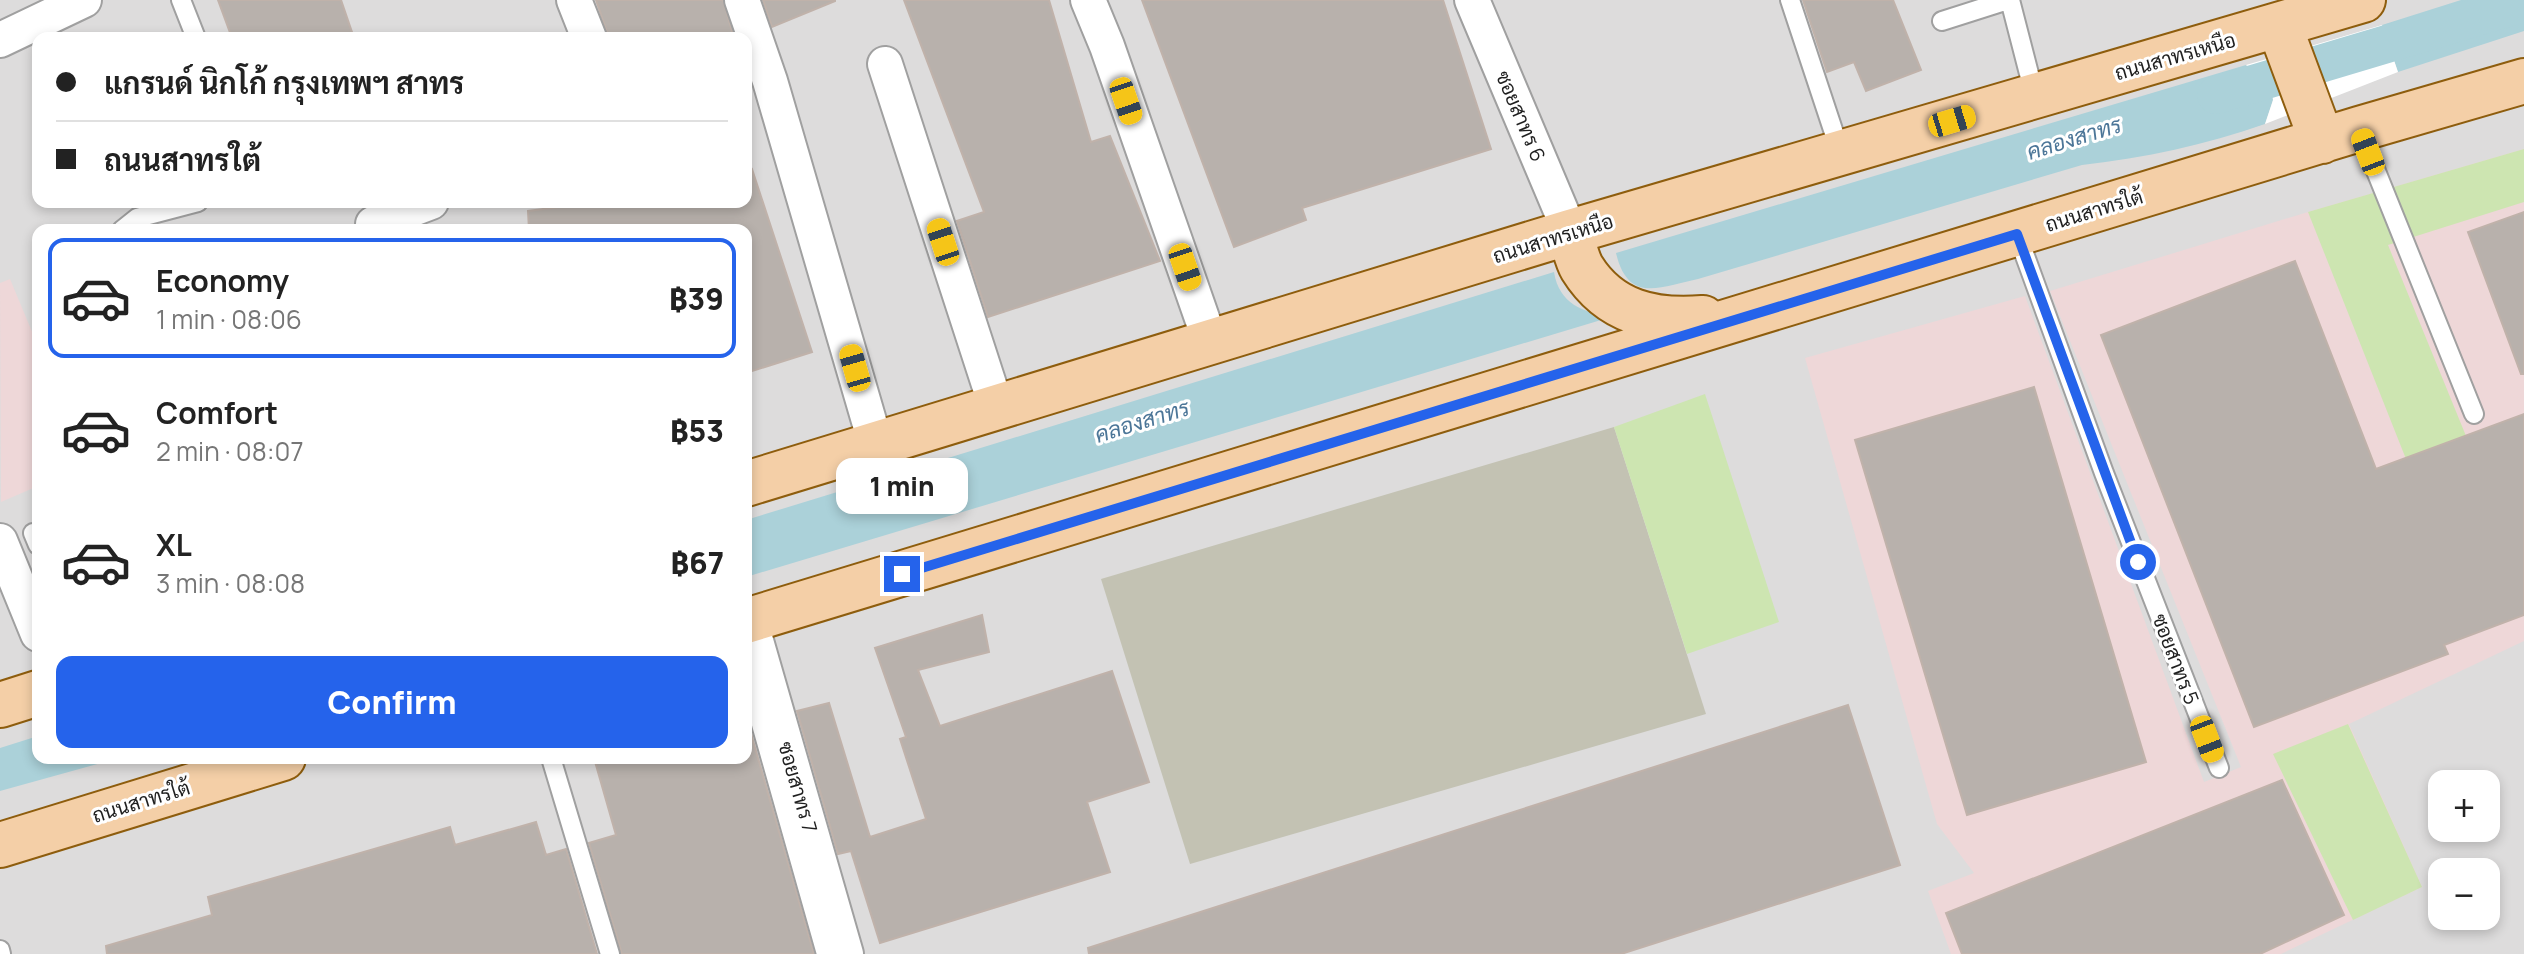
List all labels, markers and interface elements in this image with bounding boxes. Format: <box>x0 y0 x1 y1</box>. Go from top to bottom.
street label: ถนนสาทรเหนือ <box>2111 26 2239 86</box>
text: แกรนด์ นิกโก้ กรุงเทพฯ สาทร <box>104 62 464 103</box>
street label: ซอยสาทร 6 <box>1490 67 1552 165</box>
car <box>1107 74 1145 128</box>
car <box>1926 103 1978 139</box>
water label: คลองสาทร <box>2023 109 2126 167</box>
car <box>2348 125 2388 179</box>
text: ถนนสาทรใต้ <box>104 139 261 180</box>
street label: ถนนสาทรใต้ <box>2042 182 2147 238</box>
street label: ถนนสาทรเหนือ <box>1489 207 1617 269</box>
car <box>924 215 962 269</box>
car <box>1166 240 1204 294</box>
text: Economy <box>156 260 289 301</box>
icon: car <box>60 262 132 334</box>
text: ฿39 <box>669 278 724 319</box>
text: 1 min · 08:06 <box>156 301 302 337</box>
car <box>837 342 873 394</box>
text: Comfort <box>156 392 278 433</box>
water label: คลองสาทร <box>1091 392 1194 450</box>
icon: car <box>60 394 132 466</box>
text: ฿53 <box>670 410 724 451</box>
text: 2 min · 08:07 <box>156 433 304 469</box>
callout: 1 min <box>836 458 968 514</box>
text: 1 min <box>869 468 935 504</box>
text: XL <box>156 524 192 565</box>
icon: car <box>60 526 132 598</box>
text: ฿67 <box>671 542 724 583</box>
route start <box>2120 544 2156 580</box>
route end <box>884 556 920 592</box>
text: 3 min · 08:08 <box>156 565 305 601</box>
street label: ซอยสาทร 5 <box>2146 610 2206 708</box>
button: Confirm <box>56 656 728 748</box>
car <box>2187 712 2227 766</box>
street label: ซอยสาทร 7 <box>772 738 824 836</box>
map controls <box>2428 770 2500 930</box>
button: + <box>2428 770 2500 842</box>
street label: ถนนสาทรใต้ <box>89 773 194 829</box>
button: − <box>2428 858 2500 930</box>

